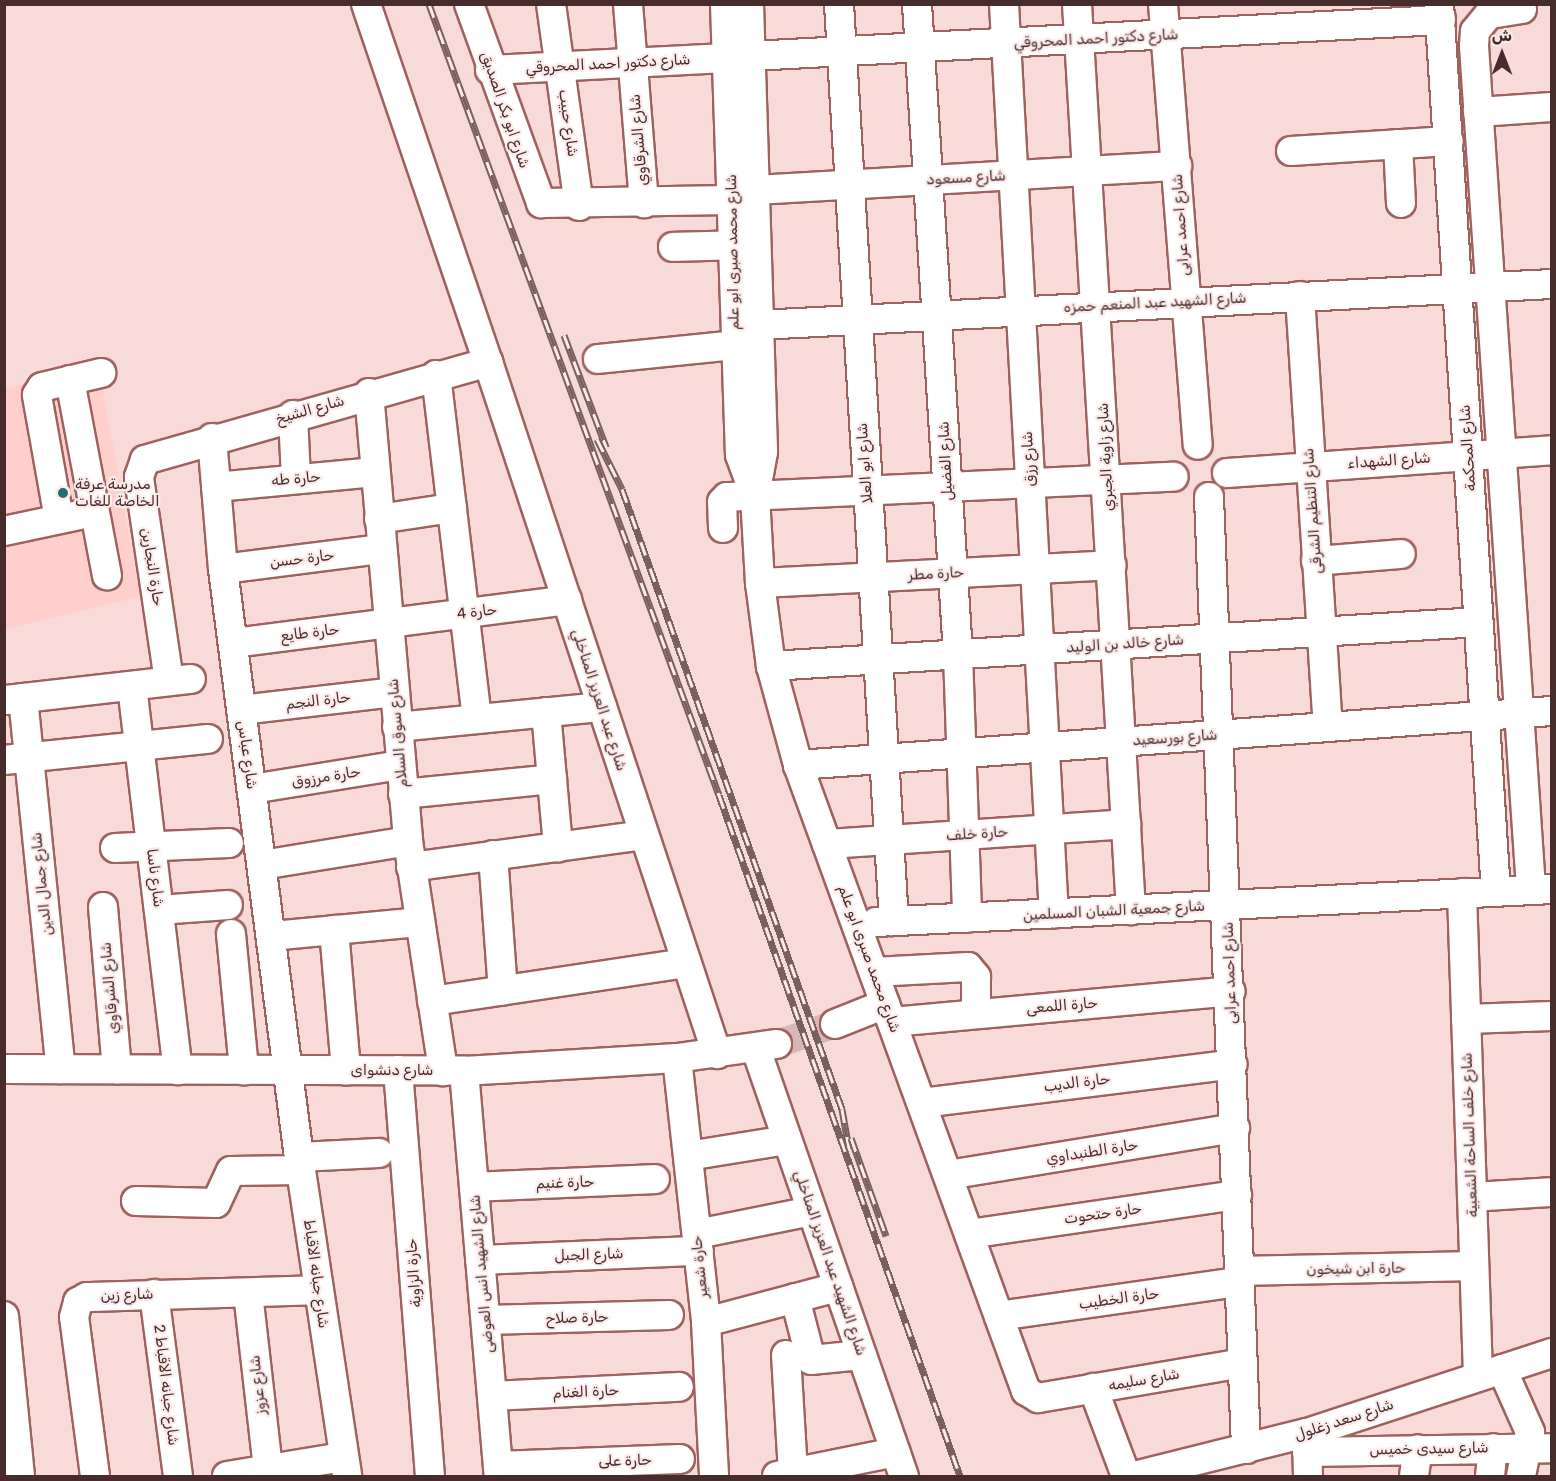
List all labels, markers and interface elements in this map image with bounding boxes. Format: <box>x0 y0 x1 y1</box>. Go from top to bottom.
north arrow <box>1472 24 1532 84</box>
street label: شارع دكتور احمد المحروقي <box>1013 26 1179 52</box>
text: ش <box>1492 26 1512 45</box>
street label: شارع ابو بكر الصديق <box>477 49 533 171</box>
street label: شارع دكتور احمد المحروقي <box>525 51 691 77</box>
street label: شارع حبيب <box>554 88 582 158</box>
street label: شارع الشرقاوي <box>626 93 652 187</box>
street label: شارع مسعود <box>926 167 1006 189</box>
street label: شارع احمد عرابى <box>1168 173 1194 277</box>
street label: شارع محمد صبرى ابو علم <box>723 174 743 330</box>
street label: شارع الشهيد عبد المنعم حمزه <box>1063 289 1247 317</box>
street label: شارع الشيخ <box>274 392 346 428</box>
street label: شارع زاوية الجبري <box>1094 402 1118 512</box>
street label: شارع المحكمة <box>1456 404 1480 492</box>
street label: شارع الفضيل <box>935 421 957 501</box>
street label: شارع ابو العلا <box>853 422 877 504</box>
street label: شارع رزق <box>1019 431 1039 487</box>
street label: شارع التنظيم الشرقى <box>1300 447 1326 575</box>
street label: شارع الشهداء <box>1347 449 1431 473</box>
street label: حارة طه <box>271 468 321 490</box>
place label: مدرسة عرفة الخاصة للغات <box>75 475 160 510</box>
marker: مدرسة عرفة الخاصة للغات <box>56 486 70 500</box>
street label: حارة النجارين <box>137 527 167 607</box>
street label: حارة حسن <box>269 546 335 572</box>
street label: حارة مطر <box>907 564 965 584</box>
street label: حارة 4 <box>456 601 498 623</box>
street label: حارة طايع <box>280 620 340 646</box>
street label: شارع عبد العزيز المناخلي <box>568 627 630 773</box>
street label: شارع خالد بن الوليد <box>1065 631 1185 657</box>
street label: شارع سوق السلام <box>384 678 412 788</box>
street label: حارة النجم <box>285 688 351 714</box>
street label: شارع عباس <box>233 720 261 790</box>
street label: شارع بورسعيد <box>1132 726 1218 750</box>
street label: حارة مرزوق <box>290 763 362 791</box>
street label: حارة خلف <box>945 823 1009 845</box>
street label: شارع جمال الدين <box>28 831 56 937</box>
street label: شارع ناسا <box>142 848 168 908</box>
street label: شارع محمد صبرى ابو علم <box>834 883 904 1035</box>
street label: شارع جمعية الشبان المسلمين <box>1023 897 1205 925</box>
street label: شارع احمد عرابى <box>1219 921 1241 1025</box>
street label: شارع الشرقاوي <box>97 941 123 1035</box>
street label: حارة اللمعى <box>1025 994 1099 1018</box>
street label: شارع خلف الساحة الشعبية <box>1458 1052 1482 1218</box>
street label: شارع دنشواى <box>351 1062 433 1080</box>
street label: حارة الديب <box>1043 1070 1111 1096</box>
street label: حارة الطنبداوي <box>1045 1136 1139 1168</box>
street label: شارع الشهيد عبد العزيز المناخلي <box>790 1168 870 1358</box>
street label: حارة غنيم <box>535 1173 595 1193</box>
street label: شارع الشهيد انس العوضى <box>466 1194 498 1354</box>
street label: حارة حتحوت <box>1063 1200 1143 1228</box>
street label: شارع جبانه الاقباط <box>299 1218 333 1330</box>
street label: حارة شعير <box>688 1235 712 1299</box>
street label: حارة الزاوية <box>403 1238 425 1308</box>
street label: شارع الجبل <box>554 1245 624 1265</box>
street label: حارة ابن شيخون <box>1306 1259 1406 1279</box>
street label: حارة الخطيب <box>1078 1284 1160 1314</box>
street label: شارع زين <box>100 1285 154 1305</box>
street label: حارة صلاح <box>545 1308 609 1328</box>
street label: شارع جبانه الاقباط 2 <box>150 1323 182 1447</box>
street label: شارع عزوز <box>246 1354 270 1416</box>
street label: شارع سليمه <box>1107 1365 1181 1395</box>
street label: حارة الغنام <box>552 1381 620 1403</box>
street label: شارع سعد زغلول <box>1292 1395 1396 1445</box>
street label: شارع سيدى خميس <box>1369 1439 1489 1459</box>
street label: حارة على <box>598 1451 652 1471</box>

